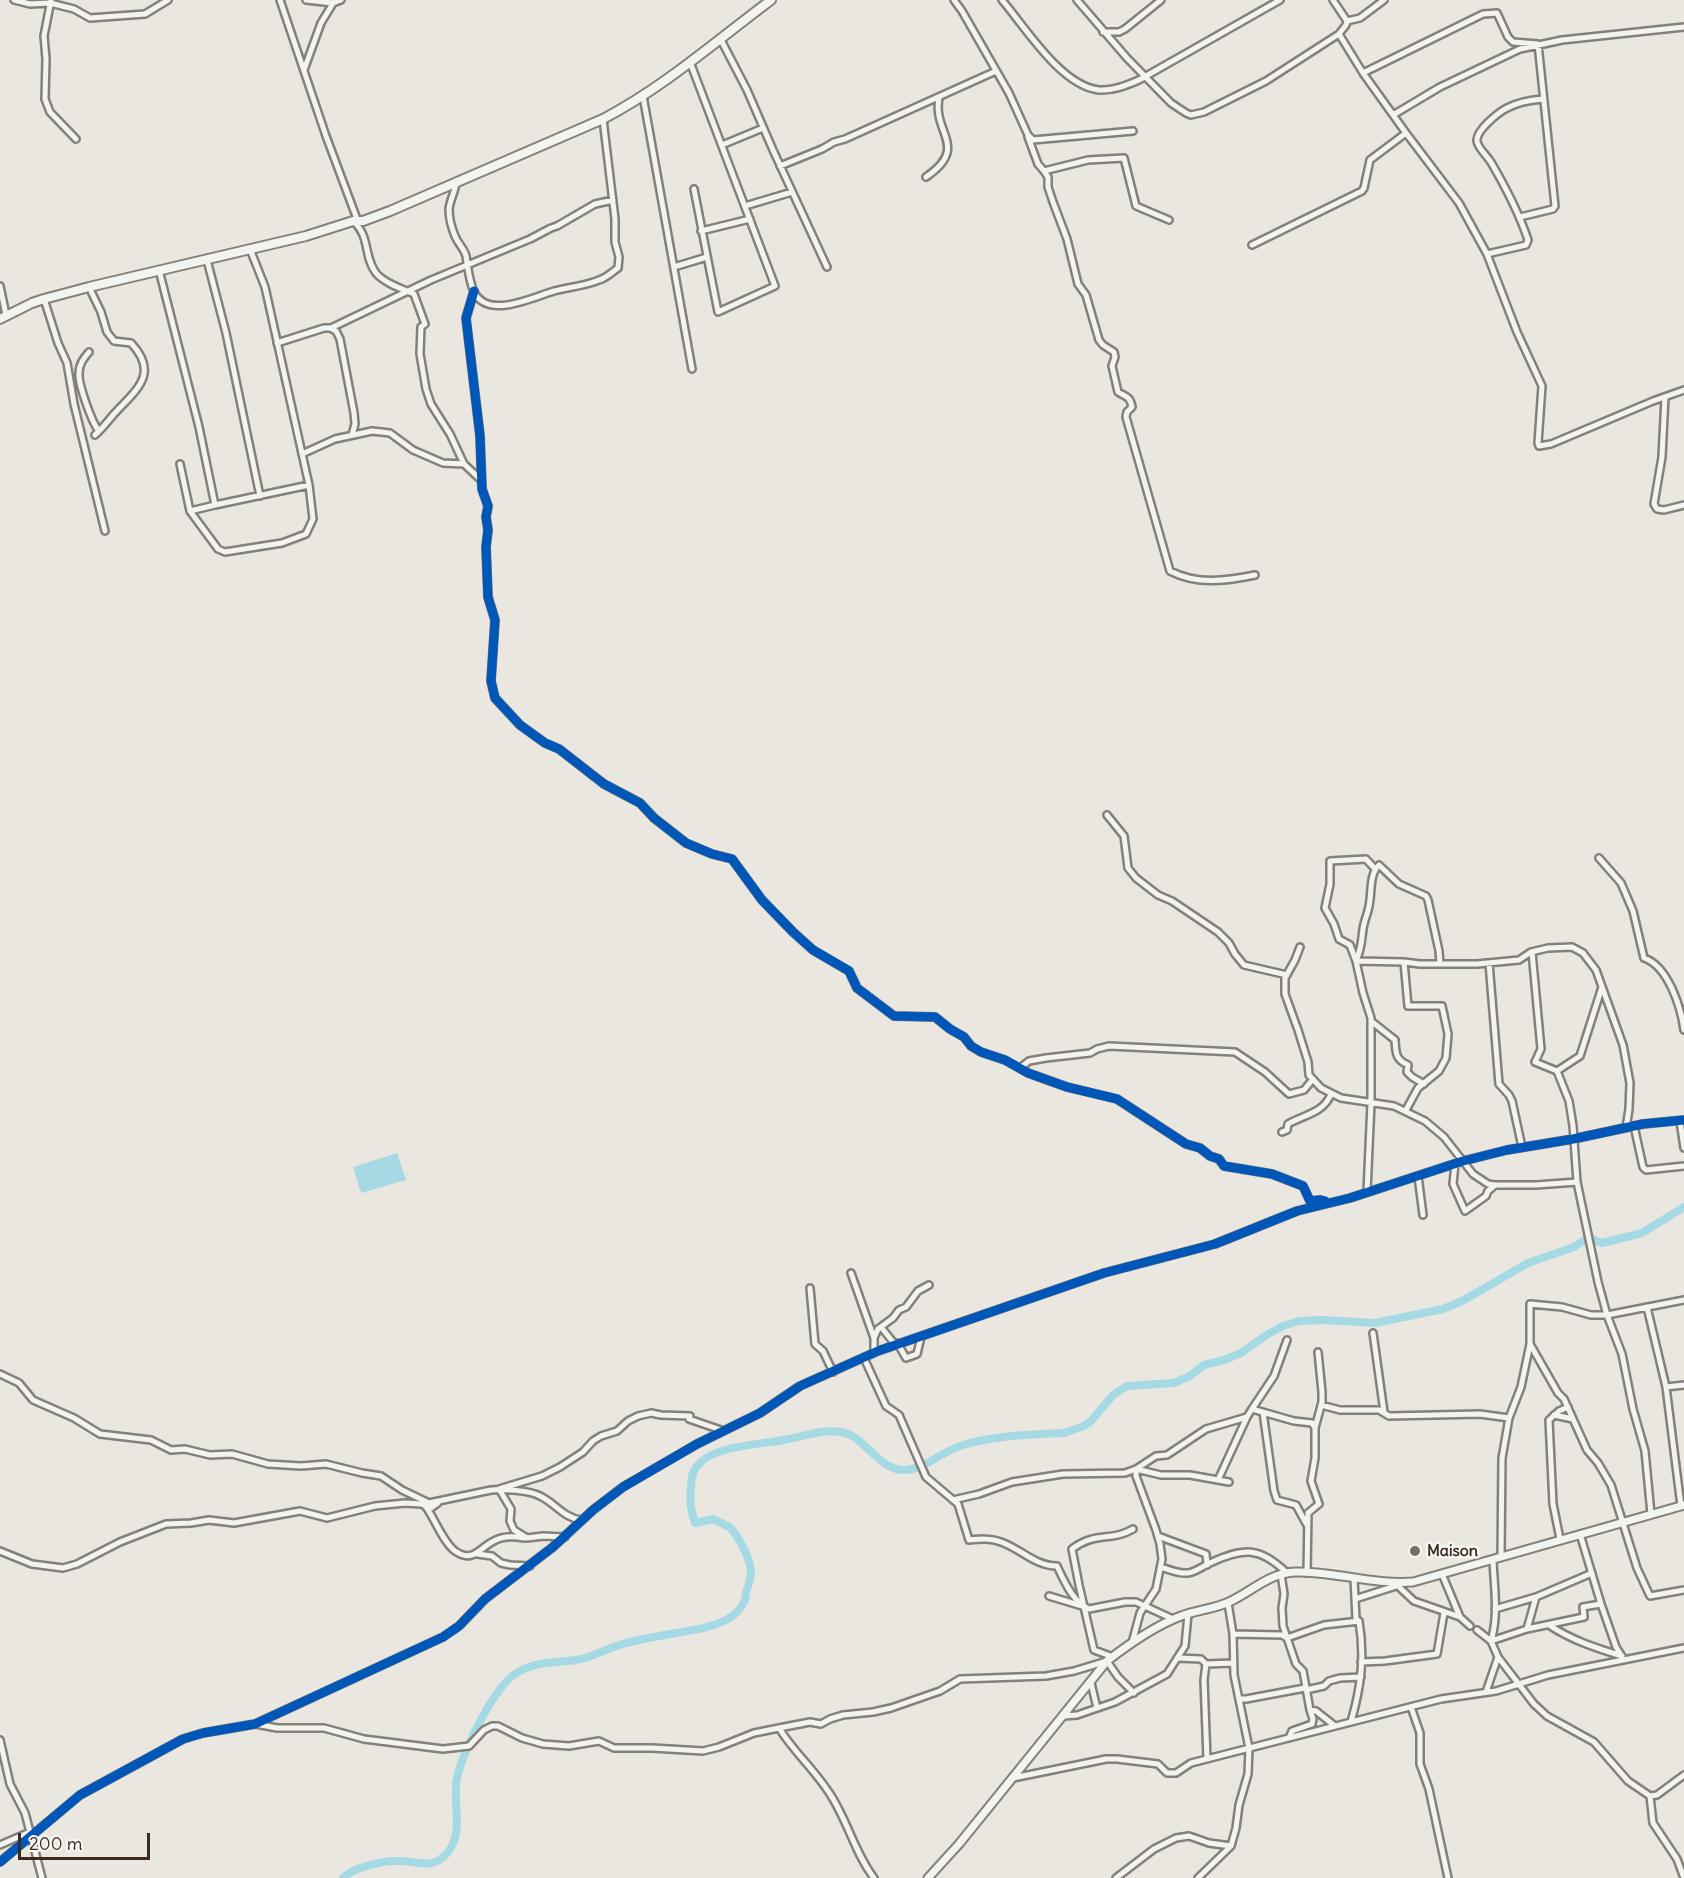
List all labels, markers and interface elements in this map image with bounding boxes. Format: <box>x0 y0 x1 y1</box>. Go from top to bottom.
place label: Maison <box>1427 1541 1478 1561</box>
marker: Maison <box>1408 1544 1422 1558</box>
scale bar <box>21 1821 153 1859</box>
text: 200 m <box>29 1832 83 1855</box>

